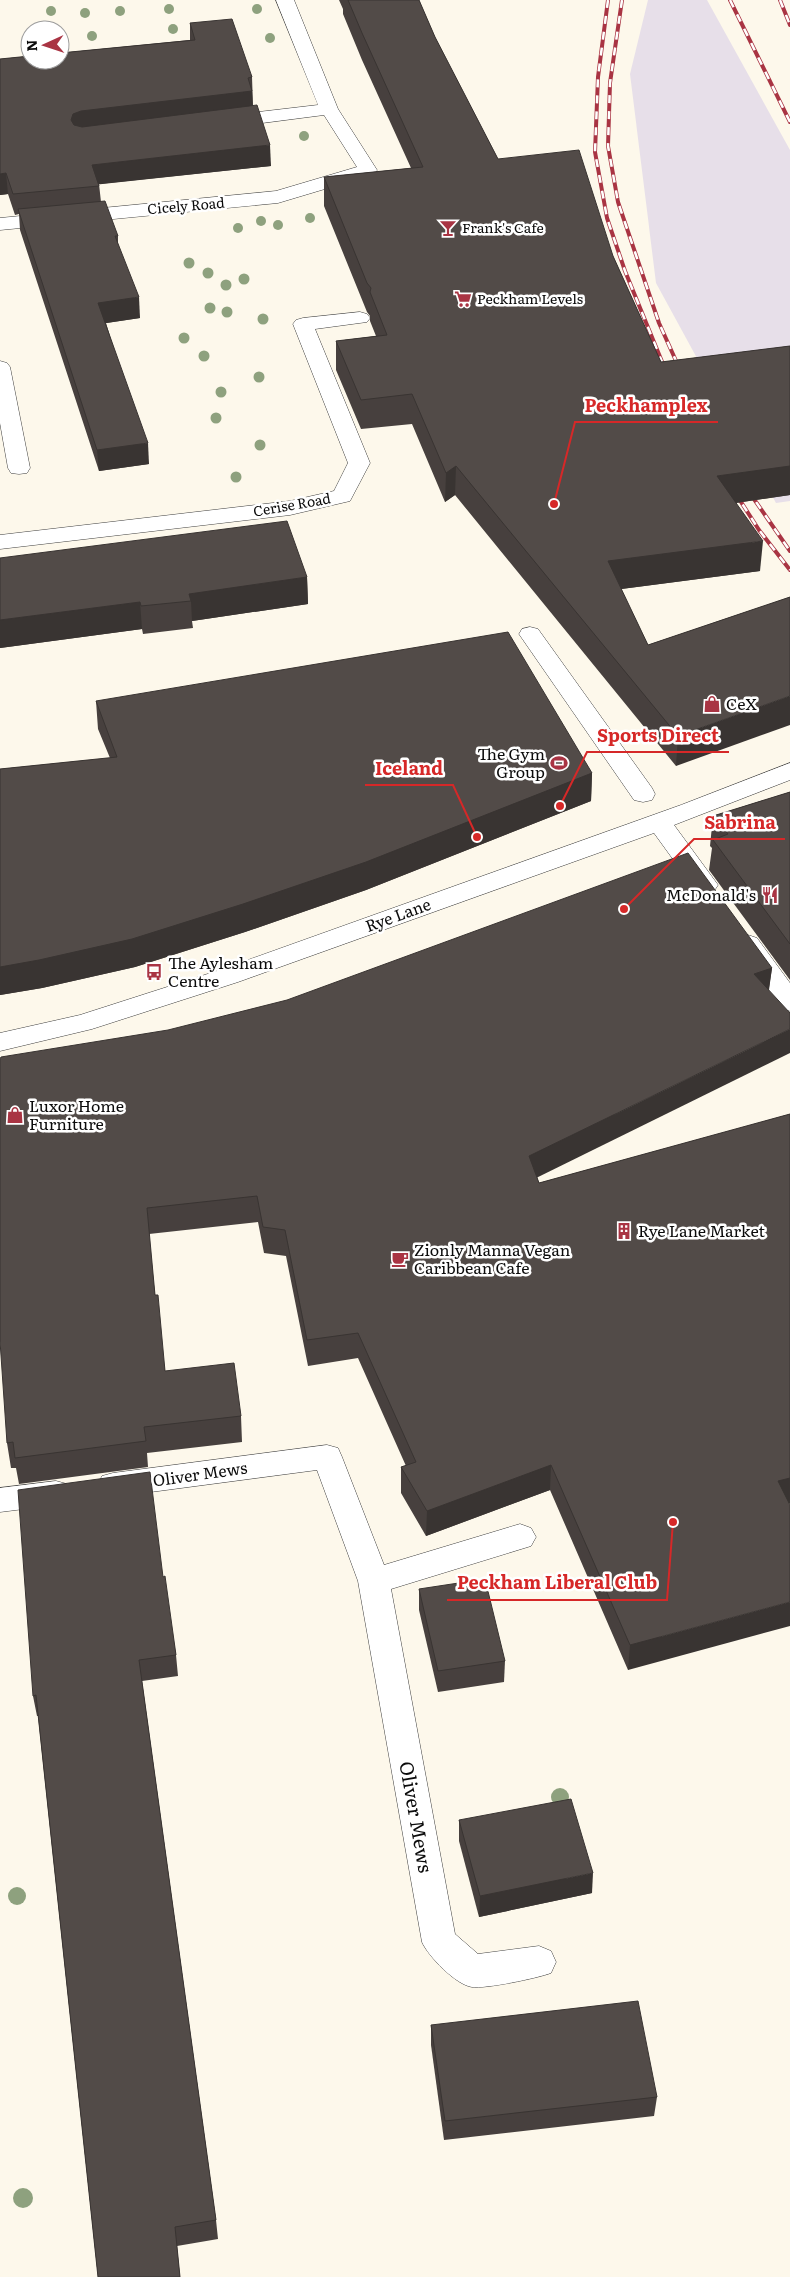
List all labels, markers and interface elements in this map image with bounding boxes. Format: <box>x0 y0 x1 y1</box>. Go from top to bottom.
north arrow <box>20 20 70 70</box>
text: N <box>21 39 41 52</box>
street label: Cicely Road <box>146 192 226 218</box>
place label: Frank's Cafe <box>462 217 544 237</box>
bar icon: Frank's Cafe <box>438 218 458 238</box>
place label: Peckham Levels <box>477 288 583 308</box>
supermarket icon: Peckham Levels <box>453 289 473 309</box>
callout: Peckhamplex <box>575 389 718 422</box>
text: Peckhamplex <box>584 391 708 418</box>
street label: Cerise Road <box>251 487 333 521</box>
place label: CeX <box>726 691 757 715</box>
shop icon: CeX <box>702 694 722 714</box>
callout: Sports Direct <box>587 719 729 752</box>
text: Sports Direct <box>597 721 719 748</box>
place label: The Gym Group <box>477 741 545 783</box>
callout: Iceland <box>365 752 453 785</box>
sports icon: The Gym Group <box>549 753 569 773</box>
text: Iceland <box>375 754 443 781</box>
callout: Sabrina <box>694 806 785 839</box>
text: Sabrina <box>704 808 776 835</box>
place label: McDonald's <box>666 882 756 906</box>
restaurant icon: McDonald's <box>760 885 780 905</box>
street label: Rye Lane <box>362 891 434 937</box>
place label: The Aylesham Centre <box>168 950 274 992</box>
bus stop icon: The Aylesham Centre <box>144 962 164 982</box>
place label: Luxor Home Furniture <box>29 1093 124 1135</box>
shop icon: Luxor Home Furniture <box>5 1105 25 1125</box>
place label: Rye Lane Market <box>638 1218 765 1242</box>
building icon: Rye Lane Market <box>614 1221 634 1241</box>
place label: Zionly Manna Vegan Caribbean Cafe <box>414 1237 571 1279</box>
cafe icon: Zionly Manna Vegan Caribbean Cafe <box>390 1249 410 1269</box>
street label: Oliver Mews <box>151 1455 249 1492</box>
callout: Peckham Liberal Club <box>447 1567 667 1600</box>
text: Peckham Liberal Club <box>457 1568 657 1595</box>
street label: Oliver Mews <box>393 1759 441 1875</box>

